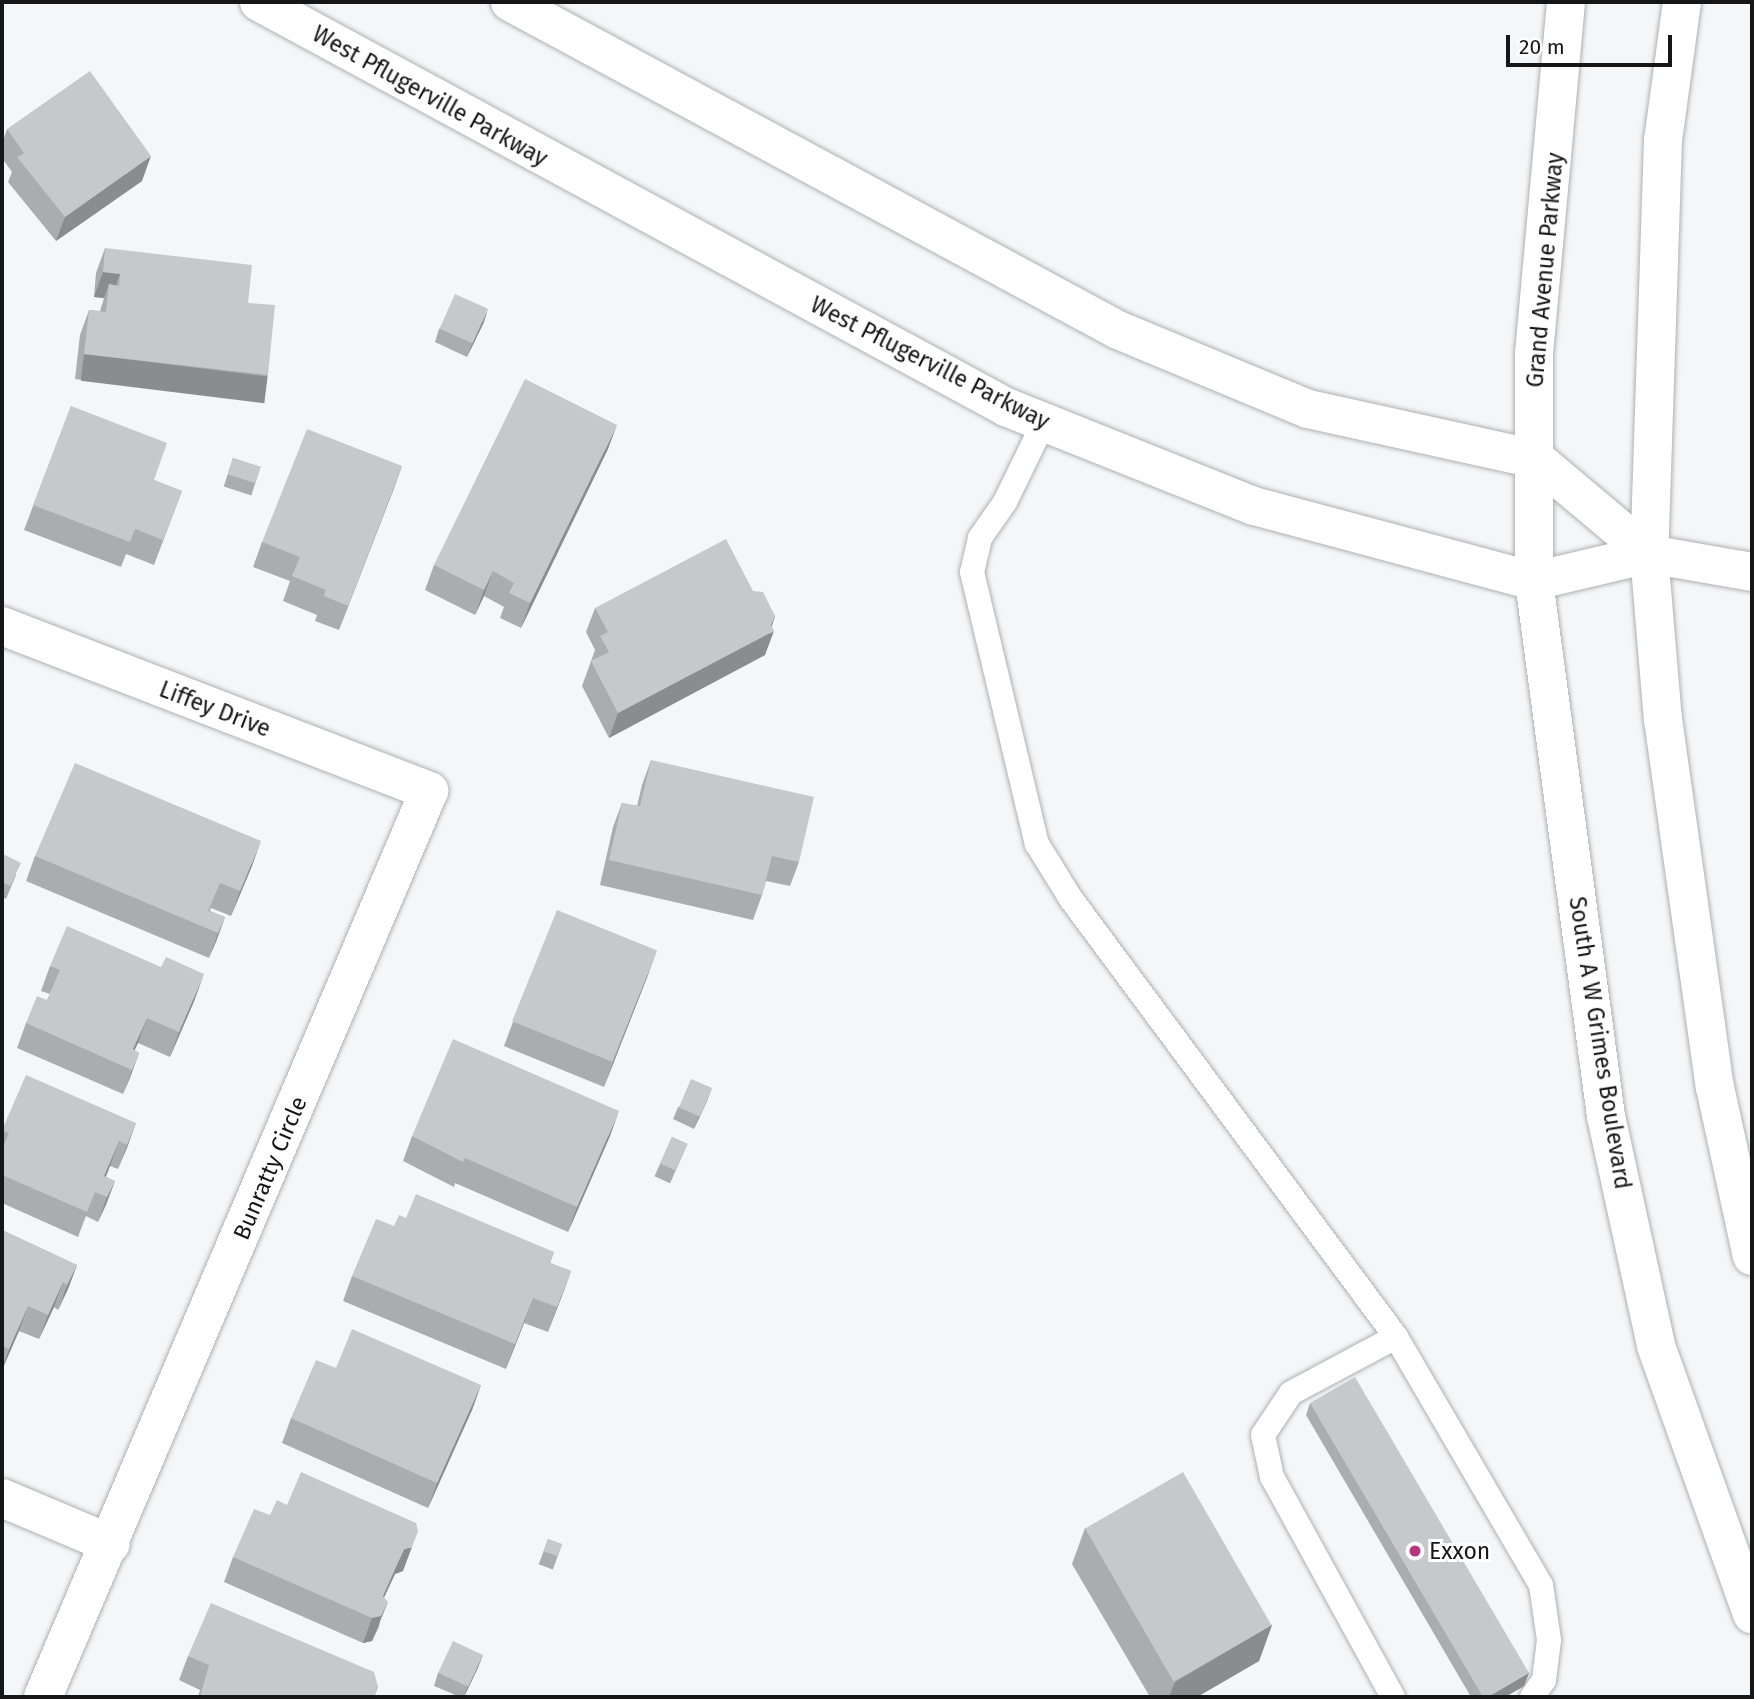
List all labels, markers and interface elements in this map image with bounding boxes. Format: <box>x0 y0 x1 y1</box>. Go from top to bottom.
street label: West Pflugerville Parkway <box>308 20 552 172</box>
scale bar <box>1509 21 1675 65</box>
text: 20 m <box>1519 34 1565 60</box>
street label: Grand Avenue Parkway <box>1521 151 1569 389</box>
street label: West Pflugerville Parkway <box>806 291 1054 435</box>
street label: Liffey Drive <box>155 675 275 743</box>
street label: South A W Grimes Boulevard <box>1563 895 1637 1191</box>
street label: Bunratty Circle <box>227 1092 313 1244</box>
place label: Exxon <box>1429 1537 1490 1565</box>
marker: Exxon <box>1407 1543 1423 1559</box>

